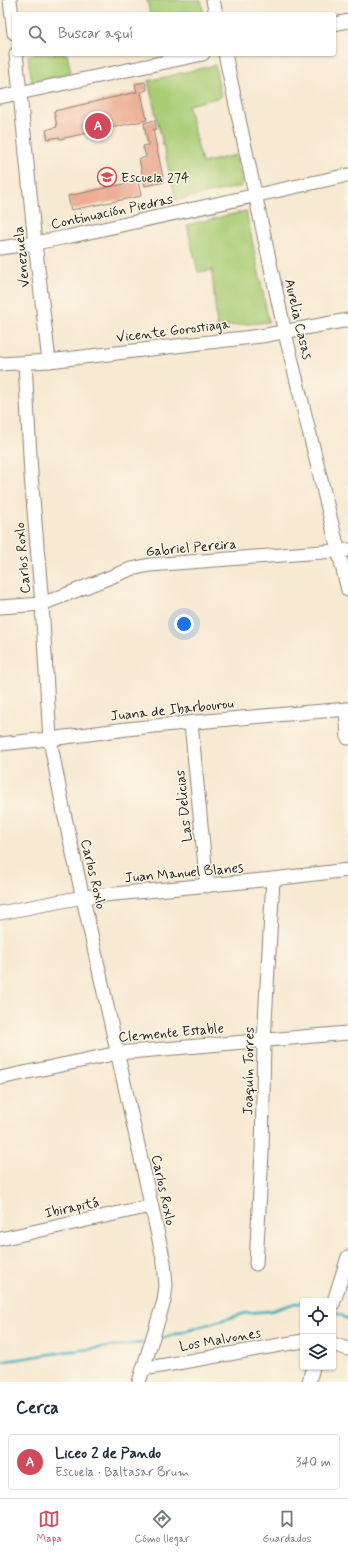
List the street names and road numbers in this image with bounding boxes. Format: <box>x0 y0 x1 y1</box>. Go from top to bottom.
street label: Continuación Piedras <box>49 190 175 234</box>
street label: Venezuela <box>10 225 34 288</box>
street label: Aurelia Casas <box>280 277 316 362</box>
street label: Vicente Gorostiaga <box>115 315 232 347</box>
street label: Carlos Roxlo <box>11 522 35 594</box>
street label: Gabriel Pereira <box>145 535 237 561</box>
street label: Juana de Ibarbourou <box>110 695 235 725</box>
street label: Las Delicias <box>171 769 197 843</box>
street label: Carlos Roxlo <box>76 837 110 911</box>
street label: Juan Manuel Blanes <box>124 859 245 887</box>
street label: Clemente Estable <box>118 1019 225 1047</box>
street label: Joaquín Torres <box>239 1027 259 1115</box>
street label: Carlos Roxlo <box>147 1153 179 1227</box>
street label: Ibirapitá <box>43 1193 101 1223</box>
street label: Los Malvones <box>178 1324 262 1356</box>

